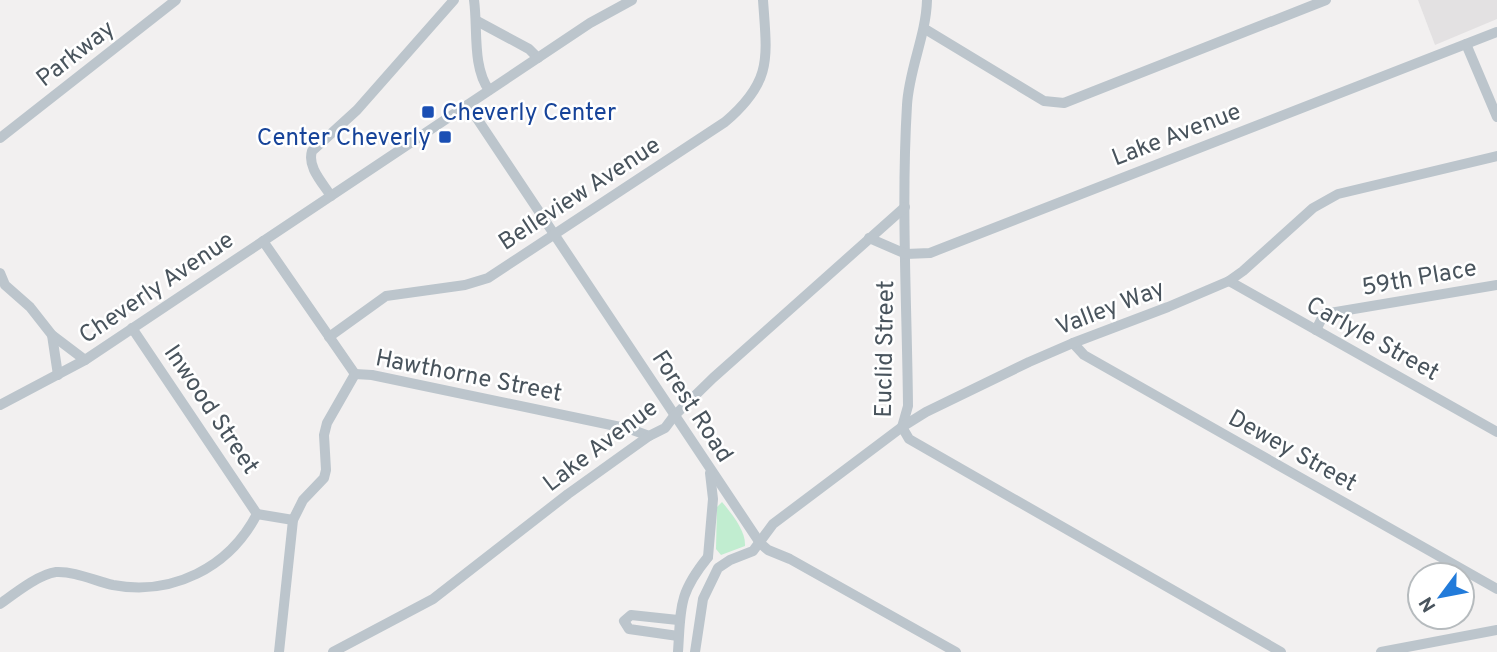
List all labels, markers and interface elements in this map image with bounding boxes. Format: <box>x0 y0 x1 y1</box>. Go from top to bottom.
street label: Parkway <box>31 15 121 95</box>
street label: Lake Avenue <box>1108 98 1246 174</box>
place label: Cheverly Center <box>442 99 616 129</box>
marker: Cheverly Center <box>420 104 436 120</box>
place label: Center Cheverly <box>257 124 431 154</box>
marker: Center Cheverly <box>437 129 453 145</box>
street label: Belleview Avenue <box>493 131 667 258</box>
street label: Cheverly Avenue <box>74 226 240 351</box>
street label: 59th Place <box>1360 254 1479 304</box>
street label: Valley Way <box>1052 274 1169 343</box>
street label: Euclid Street <box>870 280 902 418</box>
street label: Carlyle Street <box>1300 291 1444 389</box>
street label: Inwood Street <box>156 340 265 481</box>
street label: Hawthorne Street <box>373 344 564 410</box>
street label: Forest Road <box>644 345 739 469</box>
street label: Lake Avenue <box>538 394 664 499</box>
street label: Dewey Street <box>1222 404 1362 499</box>
north arrow <box>1406 561 1476 631</box>
text: N <box>1414 592 1442 616</box>

